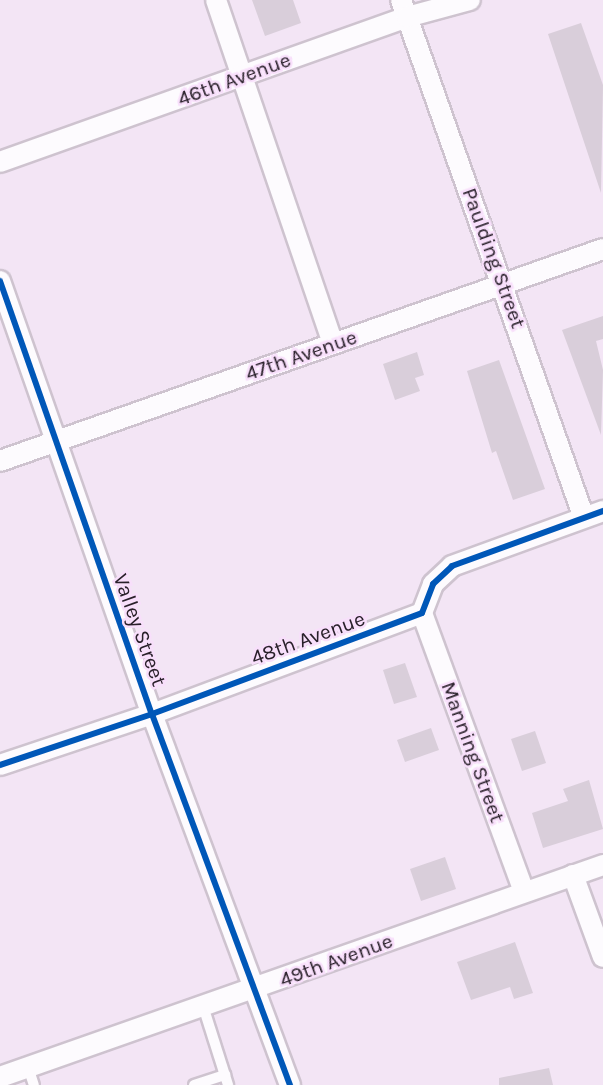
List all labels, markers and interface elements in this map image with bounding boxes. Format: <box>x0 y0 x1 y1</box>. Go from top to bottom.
street label: 46th Avenue <box>174 47 294 111</box>
street label: Paulding Street <box>457 184 531 332</box>
street label: 47th Avenue <box>242 324 360 386</box>
street label: Valley Street <box>108 570 172 690</box>
street label: 48th Avenue <box>248 606 368 670</box>
street label: Manning Street <box>436 678 510 826</box>
street label: 49th Avenue <box>276 928 396 992</box>

